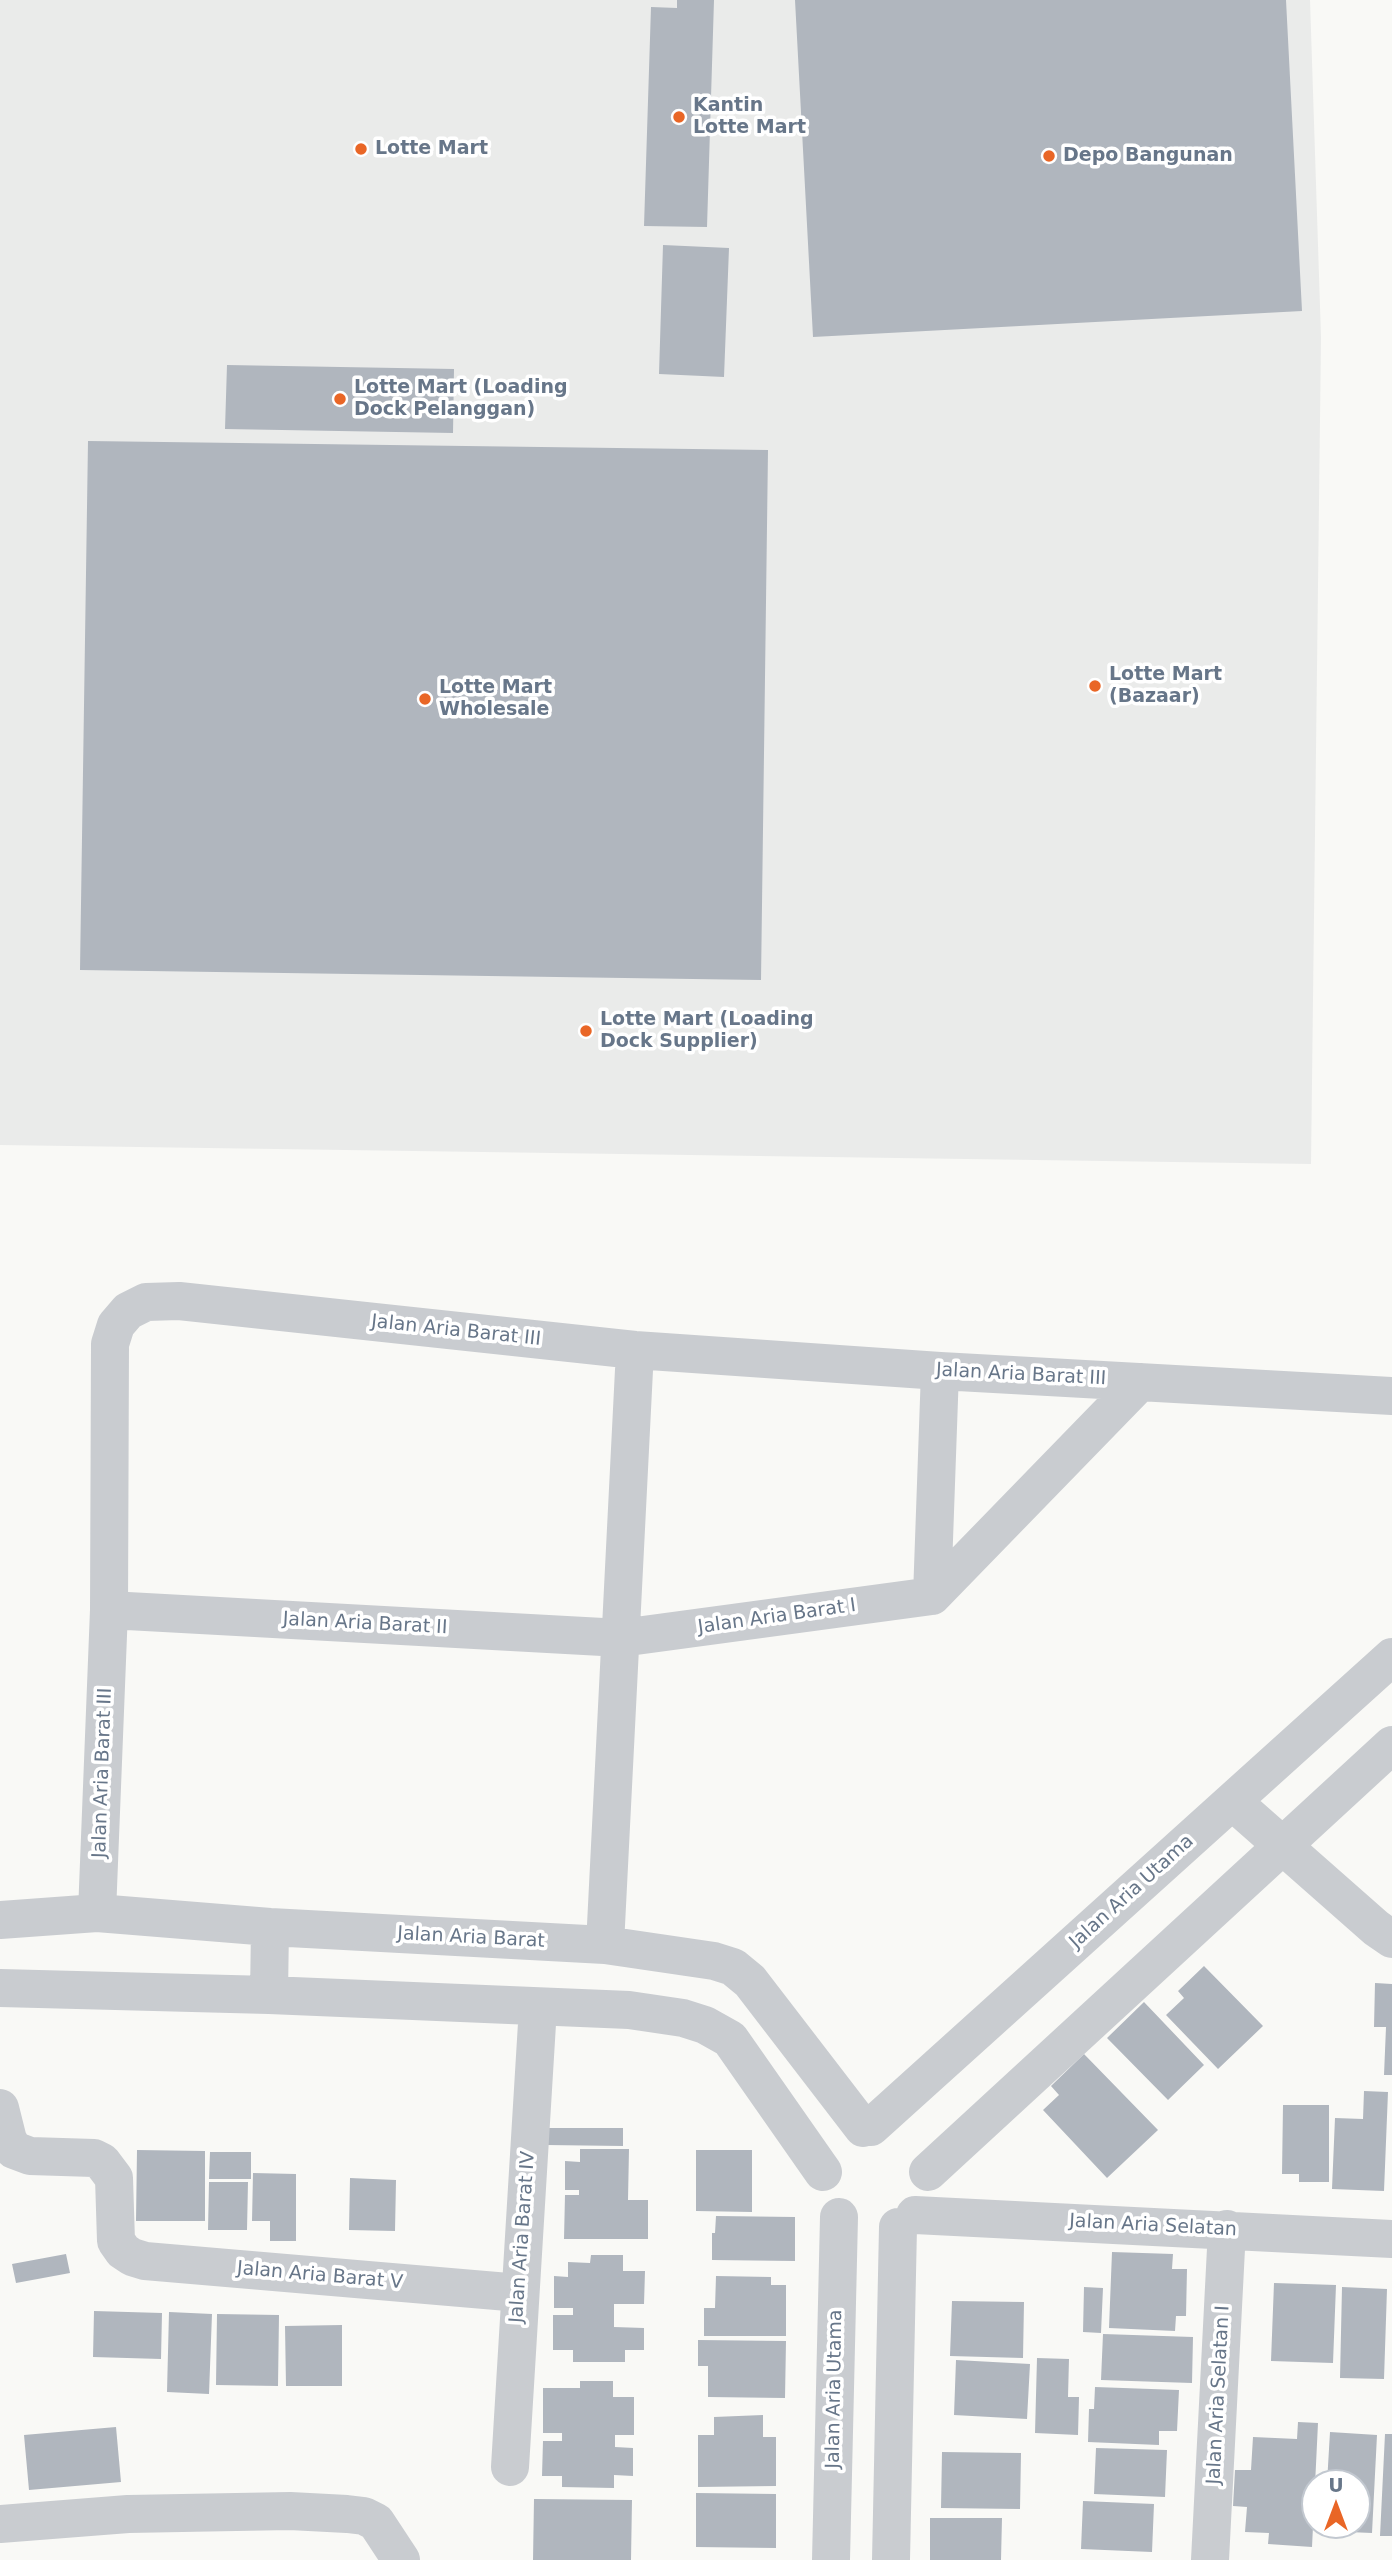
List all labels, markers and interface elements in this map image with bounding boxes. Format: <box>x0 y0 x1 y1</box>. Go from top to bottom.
place label: Kantin Lotte Mart <box>693 95 806 139</box>
marker: Kantin Lotte Mart <box>671 109 687 125</box>
place label: Lotte Mart <box>375 138 488 160</box>
marker: Lotte Mart <box>353 141 369 157</box>
place label: Depo Bangunan <box>1063 145 1233 167</box>
marker: Depo Bangunan <box>1041 148 1057 164</box>
place label: Lotte Mart (Loading Dock Pelanggan) <box>354 377 568 421</box>
marker: Lotte Mart (Loading Dock Pelanggan) <box>332 391 348 407</box>
place label: Lotte Mart (Bazaar) <box>1109 664 1222 708</box>
place label: Lotte Mart Wholesale <box>439 677 552 721</box>
marker: Lotte Mart (Bazaar) <box>1087 678 1103 694</box>
marker: Lotte Mart Wholesale <box>417 691 433 707</box>
place label: Lotte Mart (Loading Dock Supplier) <box>600 1009 814 1053</box>
marker: Lotte Mart (Loading Dock Supplier) <box>578 1023 594 1039</box>
street label: Jalan Aria Barat III <box>370 1311 542 1351</box>
street label: Jalan Aria Barat III <box>935 1359 1107 1391</box>
street label: Jalan Aria Barat I <box>697 1595 857 1639</box>
street label: Jalan Aria Barat II <box>282 1608 448 1640</box>
street label: Jalan Aria Barat III <box>89 1687 117 1859</box>
street label: Jalan Aria Utama <box>1065 1830 1199 1954</box>
street label: Jalan Aria Barat <box>397 1923 545 1953</box>
street label: Jalan Aria Barat IV <box>506 2150 540 2324</box>
street label: Jalan Aria Selatan <box>1069 2210 1237 2242</box>
street label: Jalan Aria Barat V <box>236 2257 404 2295</box>
street label: Jalan Aria Selatan I <box>1203 2305 1235 2485</box>
street label: Jalan Aria Utama <box>822 2309 848 2469</box>
north arrow <box>1301 2469 1371 2539</box>
text: U <box>1328 2474 1344 2496</box>

